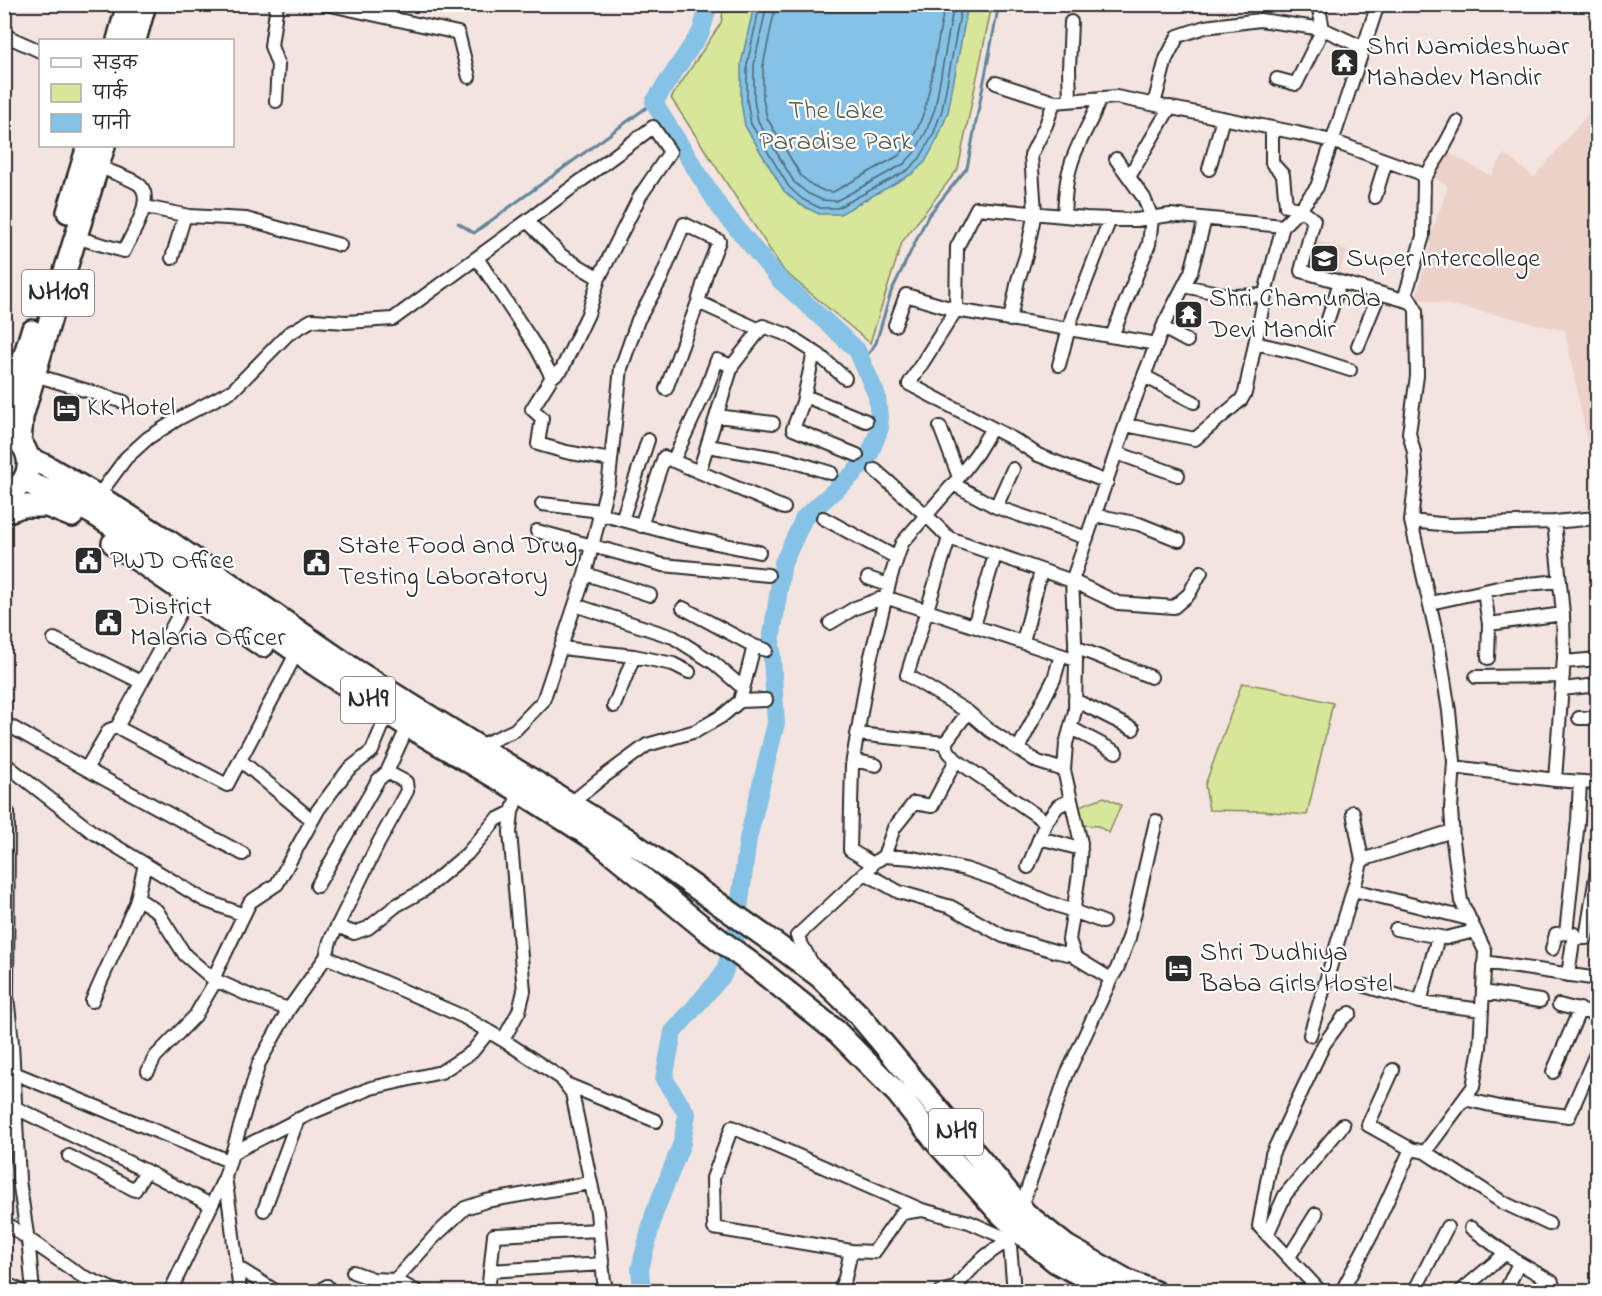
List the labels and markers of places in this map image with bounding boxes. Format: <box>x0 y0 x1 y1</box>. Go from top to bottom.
place label: Shri Namideshwar Mahadev Mandir <box>1366 28 1570 98</box>
temple icon: Shri Namideshwar Mahadev Mandir <box>1329 47 1361 79</box>
place label: Super Intercollege <box>1346 240 1541 279</box>
school or university icon: Super Intercollege <box>1309 243 1341 275</box>
place label: Shri Chamunda Devi Mandir <box>1208 280 1381 350</box>
temple icon: Shri Chamunda Devi Mandir <box>1172 299 1204 331</box>
place label: KK Hotel <box>87 389 175 428</box>
hotel icon: KK Hotel <box>50 392 82 424</box>
place label: State Food and Drug Testing Laboratory <box>338 527 578 597</box>
place label: PWD Office <box>110 542 235 581</box>
public building icon: PWD Office <box>73 545 105 577</box>
public building icon: State Food and Drug Testing Laboratory <box>301 546 333 578</box>
place label: District Malaria Officer <box>129 588 286 658</box>
public building icon: District Malaria Officer <box>93 607 125 639</box>
place label: Shri Dudhiya Baba Girls Hostel <box>1199 934 1393 1004</box>
hotel icon: Shri Dudhiya Baba Girls Hostel <box>1163 953 1195 985</box>

